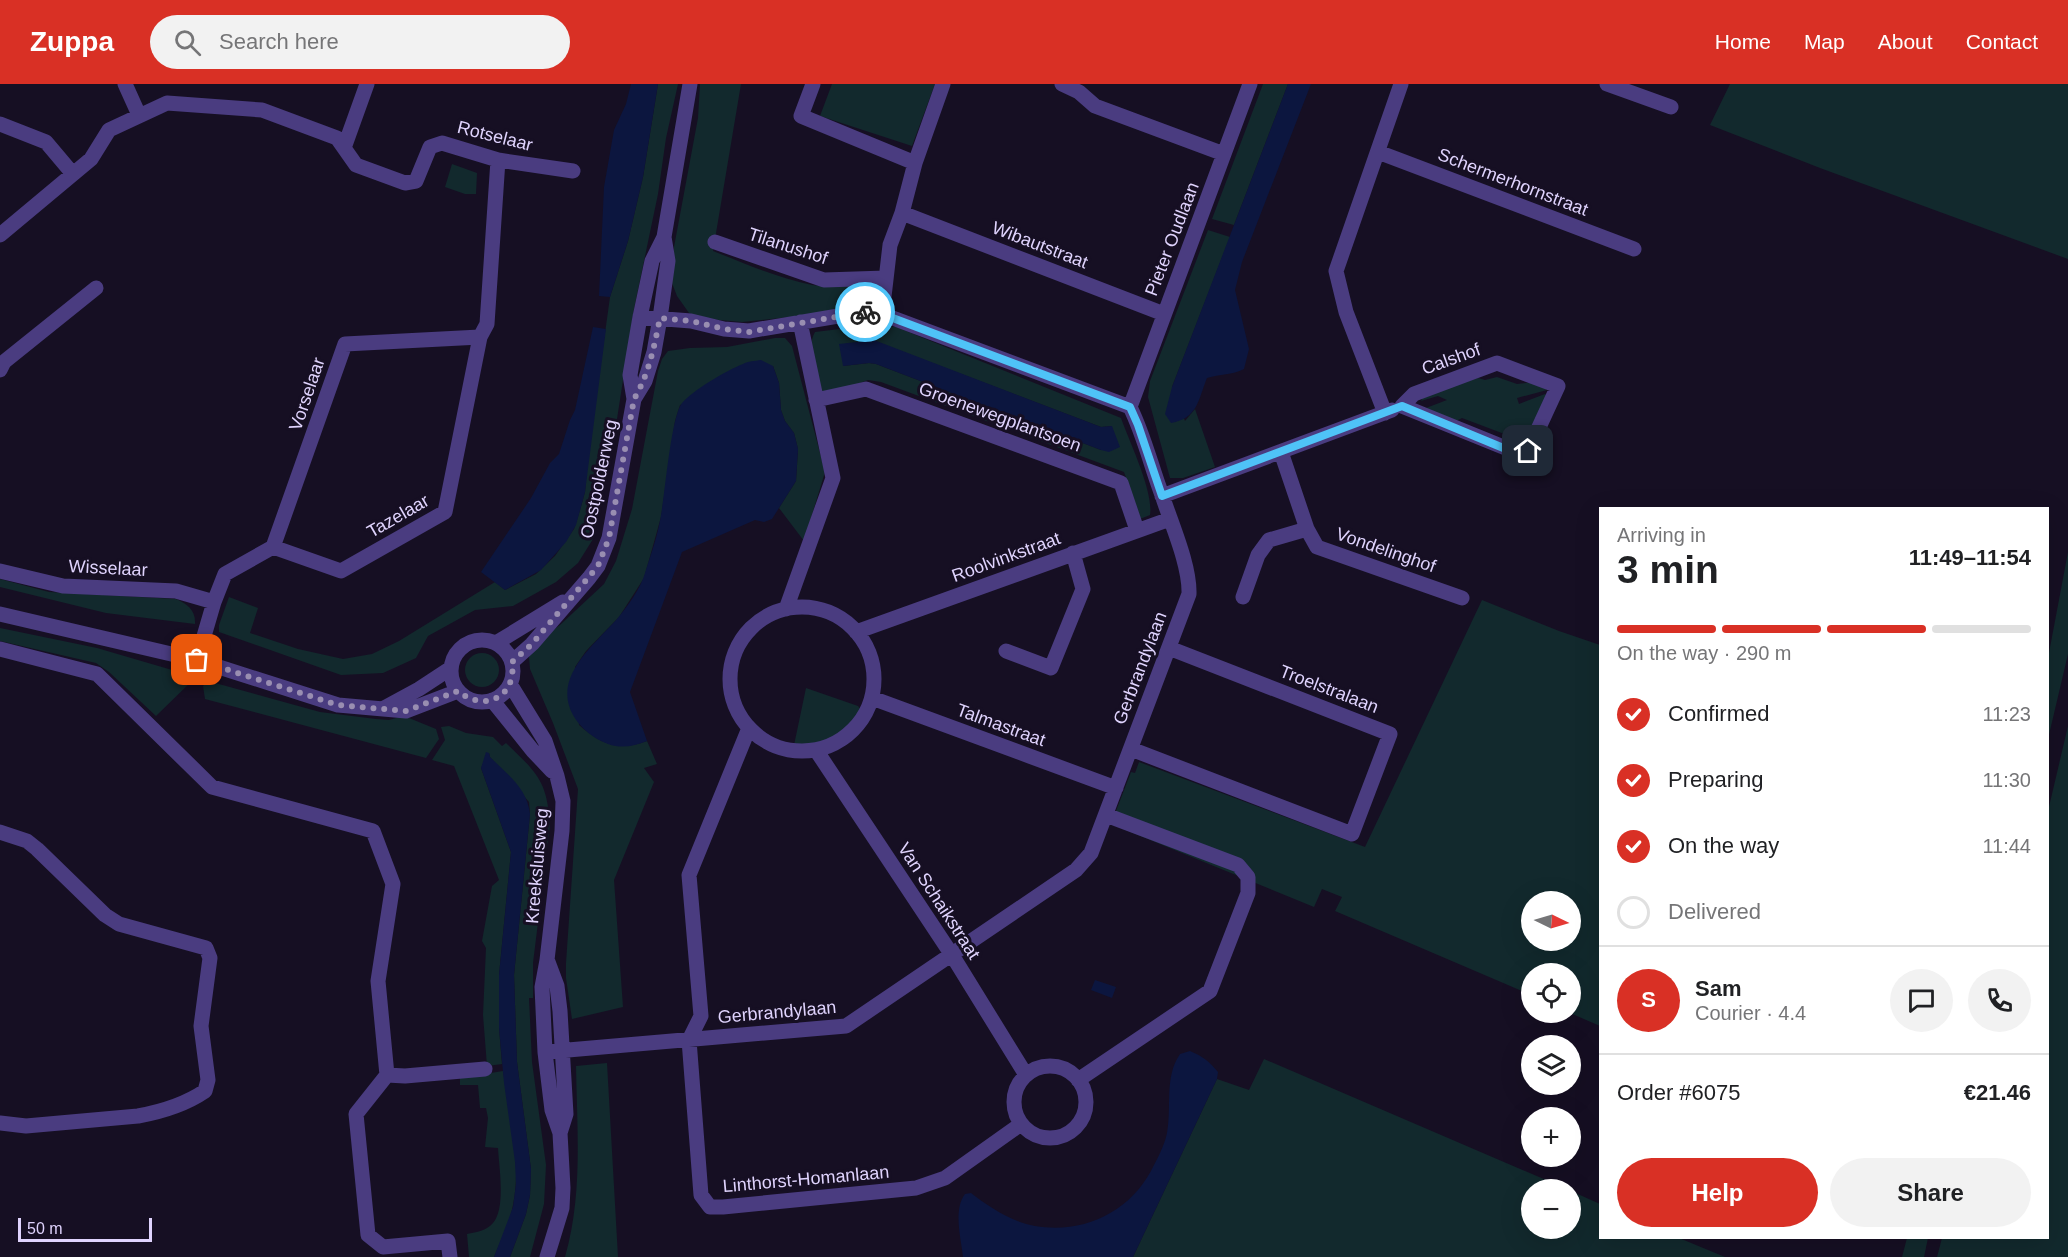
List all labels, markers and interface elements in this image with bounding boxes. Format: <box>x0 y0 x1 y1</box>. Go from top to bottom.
search box <box>150 15 570 69</box>
text: Zuppa <box>30 26 114 57</box>
icon: search <box>171 26 204 59</box>
text: Search here <box>219 29 339 54</box>
text: Home <box>1715 30 1771 53</box>
text: Map <box>1804 30 1845 53</box>
text: About <box>1878 30 1933 53</box>
text: Contact <box>1966 30 2038 53</box>
street label: Rotselaar <box>455 117 535 155</box>
street label: Schermerhornstraat <box>1435 144 1591 220</box>
street label: Pieter Oudlaan <box>1141 179 1203 299</box>
street label: Wibautstraat <box>989 218 1091 272</box>
street label: Tilanushof <box>746 224 831 269</box>
courier <box>835 282 895 342</box>
icon: bike <box>849 296 882 329</box>
street label: Calshof <box>1419 339 1484 379</box>
street label: Vorselaar <box>285 355 329 433</box>
street label: Groenewegplantsoen <box>916 378 1084 456</box>
street label: Oostpolderweg <box>577 418 621 540</box>
pin <box>1502 425 1553 476</box>
icon: home <box>1511 434 1544 467</box>
street label: Tazelaar <box>364 490 432 542</box>
street label: Vondelinghof <box>1334 524 1439 577</box>
text: Arriving in <box>1617 524 1706 546</box>
street label: Roolvinkstraat <box>949 528 1063 586</box>
text: 11:49–11:54 <box>1909 545 2031 570</box>
text: 3 min <box>1617 548 1719 591</box>
street label: Wisselaar <box>68 556 148 580</box>
street label: Gerbrandylaan <box>1109 609 1171 727</box>
pin <box>171 634 222 685</box>
text: On the way · 290 m <box>1617 642 1792 664</box>
icon: bag <box>180 643 213 676</box>
street label: Troelstralaan <box>1277 661 1381 717</box>
icon: check <box>1617 698 1650 731</box>
street label: Talmastraat <box>954 700 1048 750</box>
text: Confirmed <box>1668 701 1769 726</box>
text: 11:23 <box>1982 703 2031 725</box>
icon: check <box>1617 764 1650 797</box>
text: Preparing <box>1668 767 1763 792</box>
text: 11:30 <box>1982 769 2031 791</box>
street label: Kreeksluisweg <box>522 807 552 925</box>
icon: check <box>1617 830 1650 863</box>
text: On the way <box>1668 833 1779 858</box>
text: 11:44 <box>1982 835 2031 857</box>
street label: Van Schaikstraat <box>894 839 984 963</box>
north arrow <box>1521 891 1581 951</box>
map controls <box>1521 891 1581 1239</box>
text: Delivered <box>1668 899 1761 924</box>
button: locate <box>1521 963 1581 1023</box>
button: chat <box>1890 969 1953 1032</box>
button: phone <box>1968 969 2031 1032</box>
text: Sam <box>1695 976 1741 1001</box>
text: S <box>1641 987 1656 1012</box>
street label: Gerbrandylaan <box>717 997 837 1027</box>
text: Courier · 4.4 <box>1695 1002 1806 1024</box>
button: layers <box>1521 1035 1581 1095</box>
text: Order #6075 <box>1617 1080 1741 1105</box>
text: €21.46 <box>1964 1080 2031 1105</box>
button: + <box>1521 1107 1581 1167</box>
button: Help <box>1617 1158 1818 1227</box>
button: Share <box>1830 1158 2031 1227</box>
street label: Linthorst-Homanlaan <box>722 1162 890 1196</box>
button: − <box>1521 1179 1581 1239</box>
scale bar <box>18 1215 152 1242</box>
text: 50 m <box>27 1220 63 1237</box>

